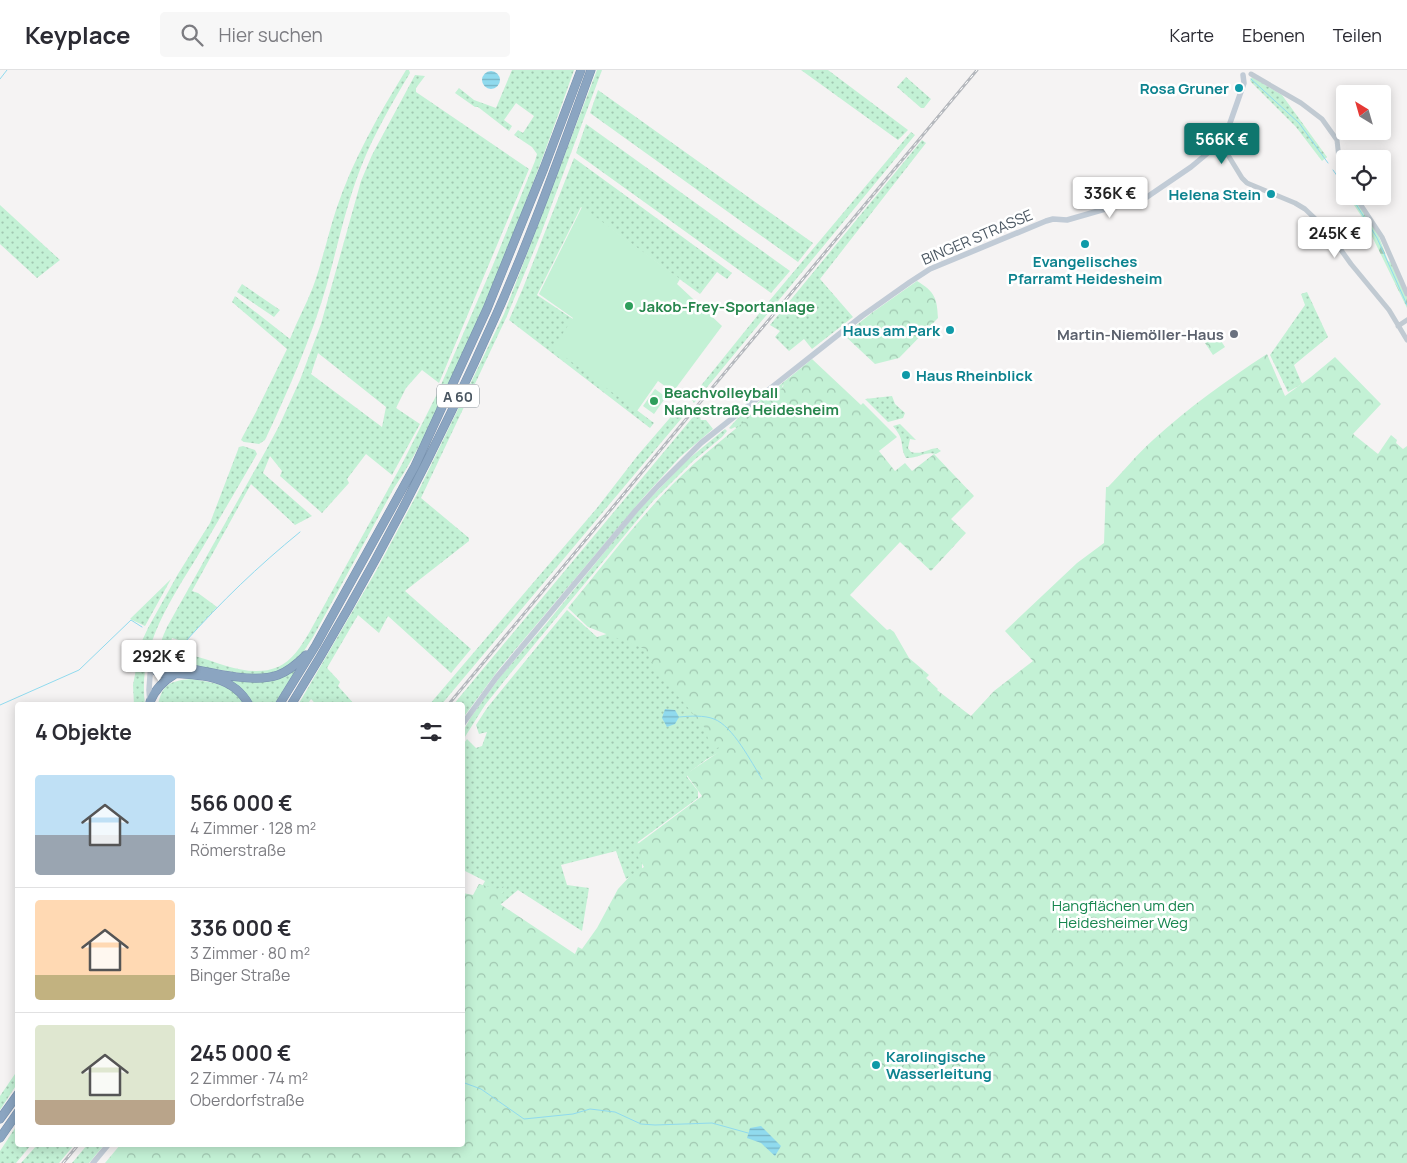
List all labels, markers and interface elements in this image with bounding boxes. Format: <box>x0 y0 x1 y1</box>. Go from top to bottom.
search box <box>160 12 510 57</box>
text: Keyplace <box>25 18 130 51</box>
icon: search <box>178 21 206 49</box>
text: Hier suchen <box>218 22 323 48</box>
text: Karte <box>1170 23 1214 47</box>
text: Ebenen <box>1242 23 1305 47</box>
text: Teilen <box>1333 23 1382 47</box>
place label: Rosa Gruner <box>1140 78 1229 99</box>
marker: Rosa Gruner <box>1233 82 1245 94</box>
north arrow <box>1336 85 1391 140</box>
map controls <box>1336 85 1391 205</box>
pin: 566K € <box>1181 122 1263 165</box>
text: 566K € <box>1195 128 1249 150</box>
button: locate <box>1336 150 1391 205</box>
pin: 336K € <box>1069 176 1151 219</box>
text: 336K € <box>1084 182 1136 204</box>
place label: Helena Stein <box>1169 184 1261 205</box>
marker: Helena Stein <box>1265 188 1277 200</box>
street label: BINGER STRASSE <box>918 204 1036 270</box>
pin: 245K € <box>1294 216 1376 259</box>
text: 245K € <box>1309 222 1361 244</box>
marker: Evangelisches Pfarramt Heidesheim <box>1079 238 1091 250</box>
place label: Evangelisches Pfarramt Heidesheim <box>1008 251 1162 289</box>
place label: Jakob-Frey-Sportanlage <box>639 296 815 317</box>
marker: Jakob-Frey-Sportanlage <box>623 300 635 312</box>
place label: Haus am Park <box>843 320 941 341</box>
marker: Haus am Park <box>944 324 956 336</box>
place label: Martin-Niemöller-Haus <box>1057 324 1224 345</box>
marker: Martin-Niemöller-Haus <box>1228 328 1240 340</box>
place label: Haus Rheinblick <box>916 365 1033 386</box>
marker: Haus Rheinblick <box>900 369 912 381</box>
place label: Beachvolleyball Nahestraße Heidesheim <box>664 382 839 420</box>
road number: A 60 <box>437 384 479 408</box>
marker: Beachvolleyball Nahestraße Heidesheim <box>648 395 660 407</box>
pin: 292K € <box>118 640 200 682</box>
text: 292K € <box>132 645 186 667</box>
text: 4 Objekte <box>35 718 132 746</box>
icon: filters <box>417 718 445 746</box>
text: 566 000 € <box>190 789 293 817</box>
icon: home <box>75 795 135 855</box>
text: 4 Zimmer · 128 m² <box>190 817 316 839</box>
text: Römerstraße <box>190 839 286 861</box>
park label: Hangflächen um den Heidesheimer Weg <box>1052 895 1194 933</box>
text: 336 000 € <box>190 914 292 942</box>
icon: home <box>75 920 135 980</box>
text: 3 Zimmer · 80 m² <box>190 942 310 964</box>
text: Binger Straße <box>190 964 290 986</box>
text: 245 000 € <box>190 1039 291 1067</box>
icon: home <box>75 1045 135 1105</box>
place label: Karolingische Wasserleitung <box>886 1046 992 1084</box>
marker: Karolingische Wasserleitung <box>870 1059 882 1071</box>
text: 2 Zimmer · 74 m² <box>190 1067 308 1089</box>
text: Oberdorfstraße <box>190 1089 304 1111</box>

